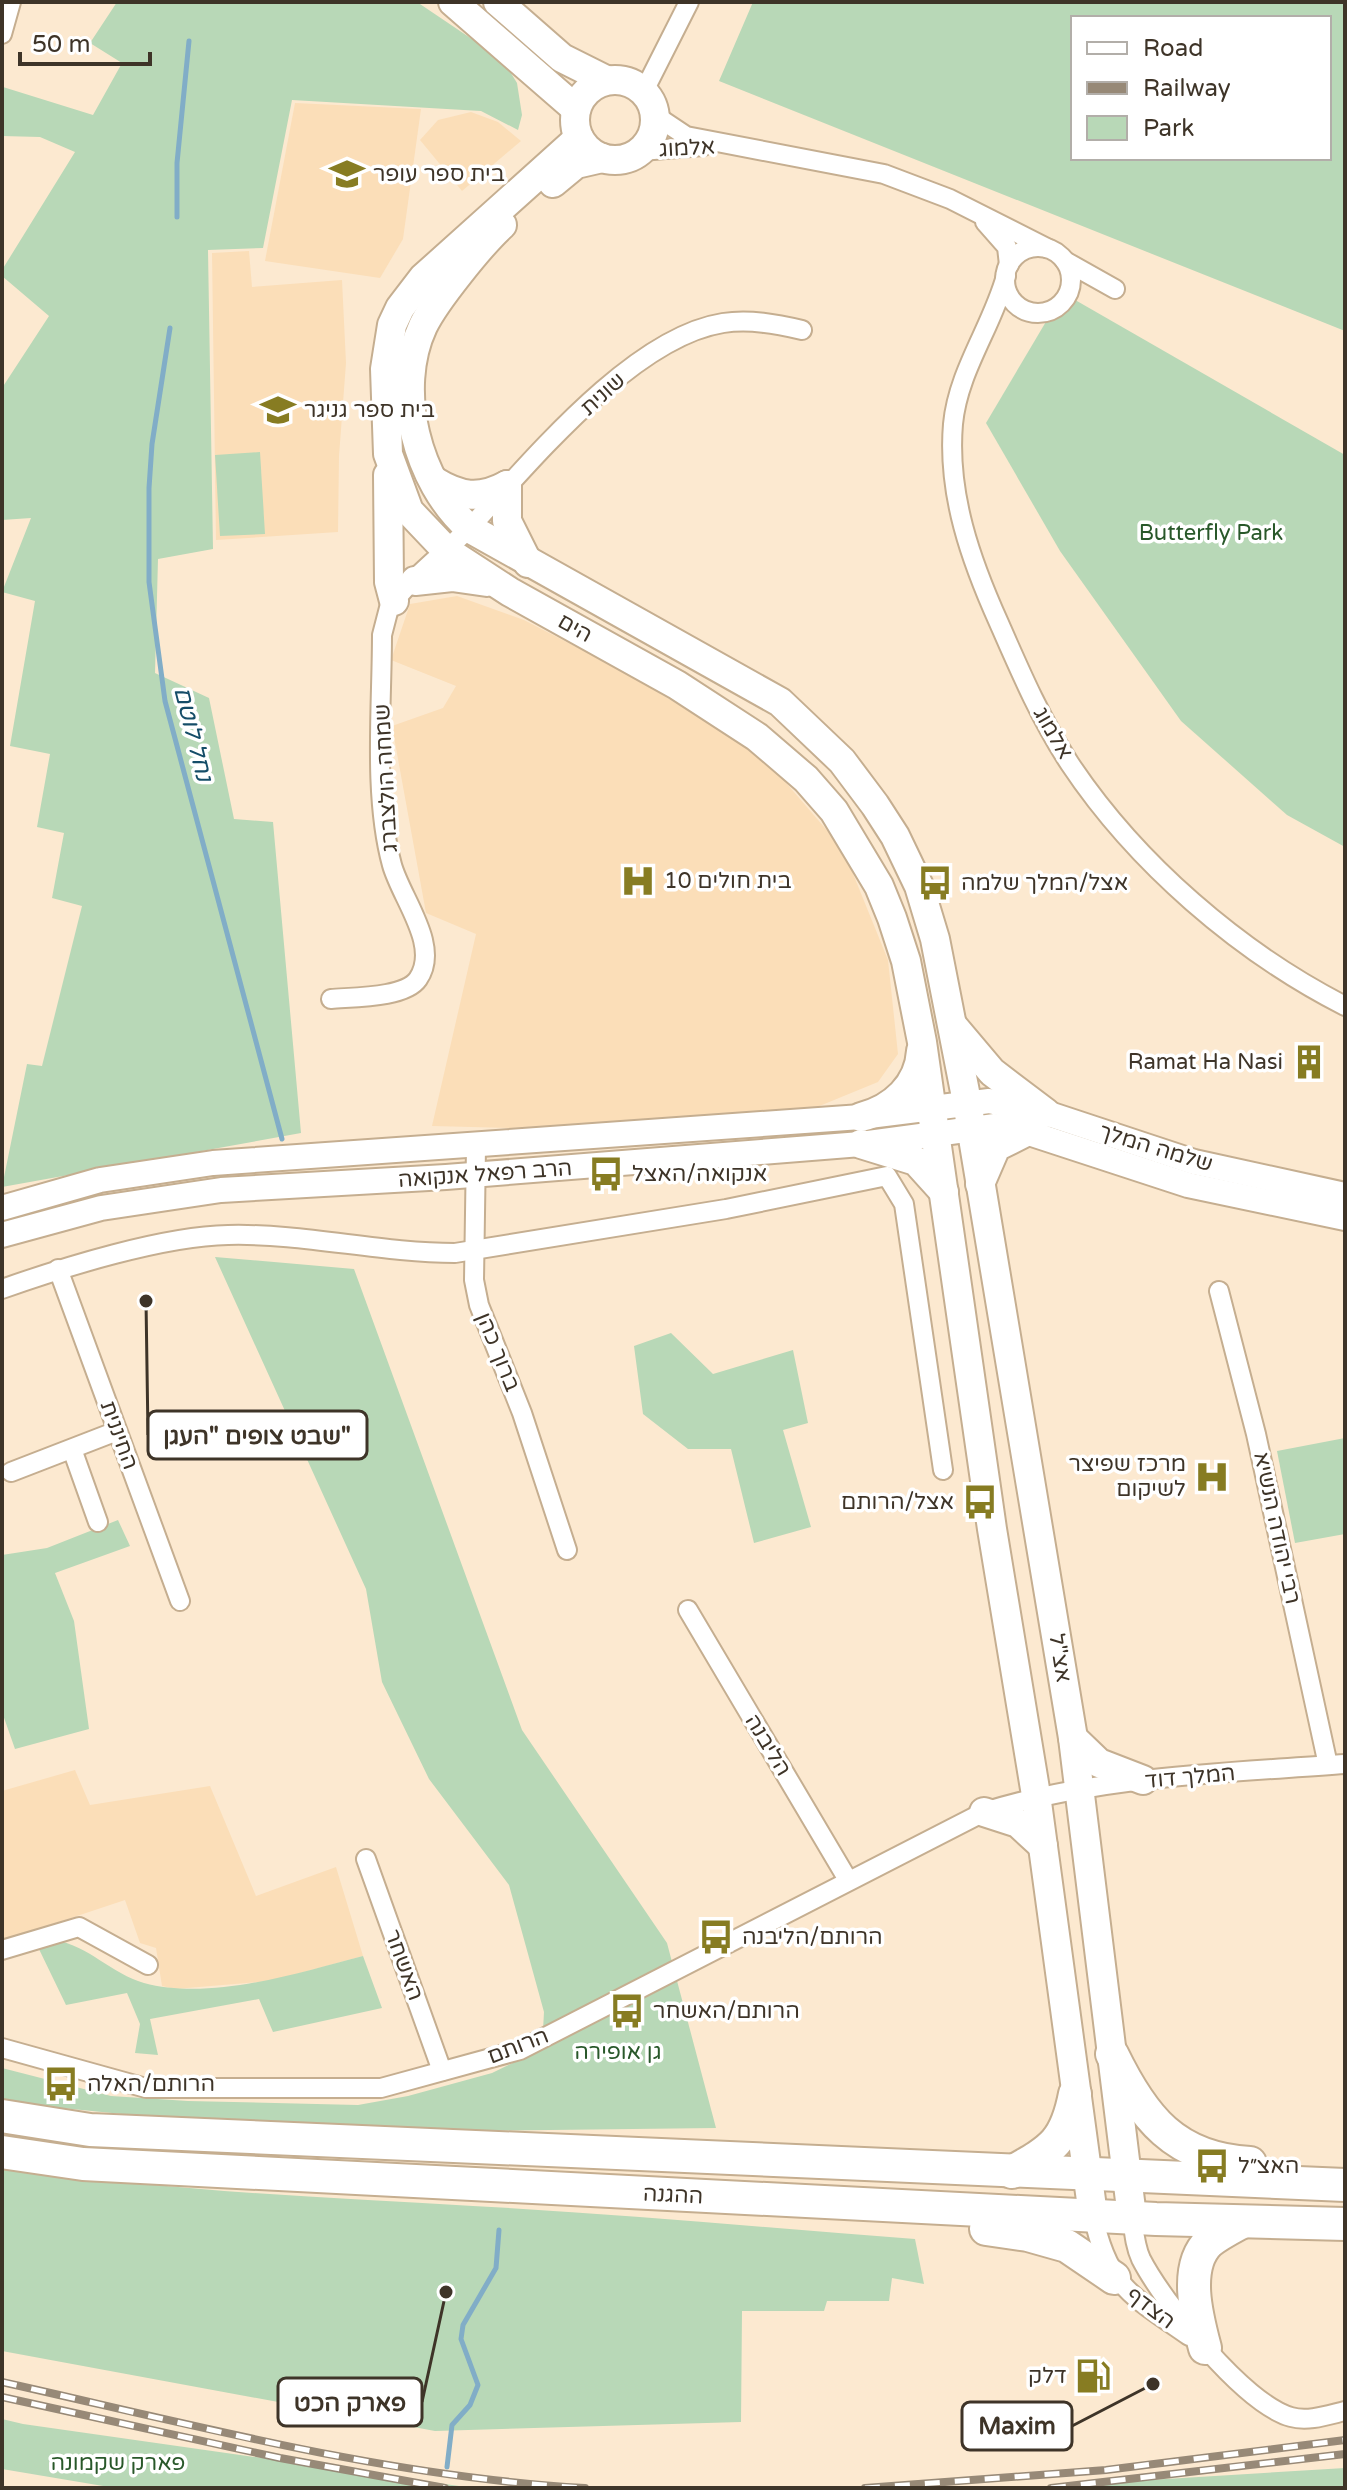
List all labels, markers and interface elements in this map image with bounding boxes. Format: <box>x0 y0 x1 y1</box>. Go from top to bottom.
scale bar <box>20 16 150 66</box>
legend <box>1071 16 1331 160</box>
text: 50 m <box>32 30 90 59</box>
text: Road <box>1143 34 1203 63</box>
text: Railway <box>1143 74 1231 103</box>
text: Park <box>1143 114 1194 143</box>
street label: אלמוג <box>658 134 716 162</box>
school or university icon: בית ספר עופר <box>328 155 366 193</box>
place label: בית ספר עופר <box>373 161 505 187</box>
street label: שונית <box>575 367 631 421</box>
school or university icon: בית ספר גניגר <box>259 391 297 429</box>
place label: בית ספר גניגר <box>304 397 435 423</box>
park label: Butterfly Park <box>1139 520 1283 546</box>
street label: הים <box>553 608 597 648</box>
water label: נחל לוטם <box>167 684 219 786</box>
street label: אלמוג <box>1028 702 1078 764</box>
street label: שמחה הולצברג <box>369 703 403 853</box>
hospital icon: בית חולים 10 <box>619 862 657 900</box>
bus stop icon: אצל/המלך שלמה <box>916 864 954 902</box>
place label: בית חולים 10 <box>664 868 792 894</box>
place label: אצל/המלך שלמה <box>961 870 1128 896</box>
building icon: Ramat Ha Nasi <box>1290 1043 1328 1081</box>
place label: Ramat Ha Nasi <box>1128 1049 1283 1075</box>
street label: שלמה המלך <box>1096 1118 1216 1178</box>
street label: הרב רפאל אנקואה <box>397 1155 573 1193</box>
bus stop icon: אנקואה/האצל <box>587 1155 625 1193</box>
place label: אנקואה/האצל <box>632 1161 767 1187</box>
street label: ברוך כהן <box>470 1309 526 1395</box>
street label: החיננית <box>95 1397 143 1473</box>
callout: שבט צופים "העגן" <box>148 1411 367 1459</box>
text: שבט צופים "העגן" <box>163 1422 351 1451</box>
street label: רבי יהודה הנשיא <box>1248 1450 1306 1606</box>
place label: מרכז שפיצר לשיקום <box>1069 1451 1186 1502</box>
hospital icon: מרכז שפיצר לשיקום <box>1193 1458 1231 1496</box>
bus stop icon: אצל/הרותם <box>961 1483 999 1521</box>
place label: אצל/הרותם <box>841 1489 954 1515</box>
street label: אצ"ל <box>1043 1632 1077 1684</box>
street label: הליבנה <box>739 1709 797 1781</box>
street label: המלך דוד <box>1144 1760 1236 1794</box>
bus stop icon: הרותם/הליבנה <box>697 1918 735 1956</box>
place label: הרותם/הליבנה <box>742 1924 883 1950</box>
street label: האשחר <box>379 1926 429 2004</box>
bus stop icon: הרותם/האשחר <box>608 1992 646 2030</box>
place label: הרותם/האשחר <box>653 1998 800 2024</box>
street label: הרותם <box>484 2023 552 2069</box>
park label: גן אופירה <box>574 2039 662 2065</box>
bus stop icon: הרותם/האלה <box>42 2065 80 2103</box>
place label: הרותם/האלה <box>87 2071 215 2097</box>
bus stop icon: האצ״ל <box>1193 2147 1231 2185</box>
place label: האצ״ל <box>1238 2153 1299 2179</box>
street label: ההגנה <box>642 2180 704 2210</box>
street label: הצדף <box>1122 2281 1180 2335</box>
fuel station icon: דלק <box>1074 2357 1112 2395</box>
place label: דלק <box>1028 2363 1067 2389</box>
callout: פארק הכט <box>278 2378 422 2426</box>
text: פארק הכט <box>294 2389 406 2418</box>
callout: Maxim <box>962 2402 1072 2450</box>
text: Maxim <box>978 2412 1056 2441</box>
park label: פארק שקמונה <box>51 2450 185 2476</box>

